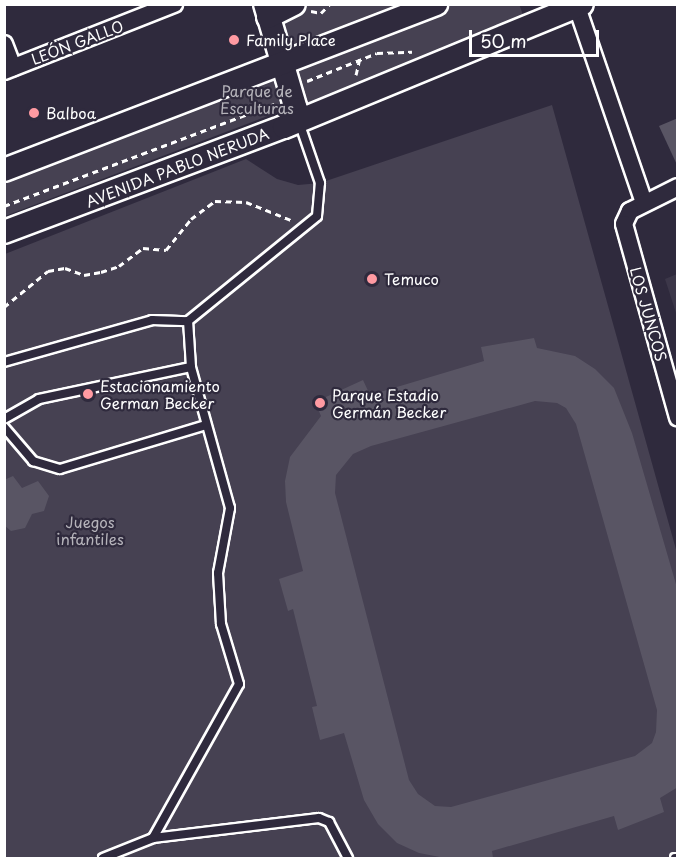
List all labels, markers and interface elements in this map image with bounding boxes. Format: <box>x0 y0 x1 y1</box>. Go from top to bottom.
street label: LEÓN GALLO <box>28 16 126 68</box>
scale bar <box>472 18 602 56</box>
text: 50 m <box>480 27 527 54</box>
place label: Family Place <box>246 31 336 49</box>
marker: Family Place <box>227 33 241 47</box>
park label: Parque de Esculturas <box>220 81 294 116</box>
place label: Balboa <box>46 104 96 122</box>
marker: Balboa <box>27 106 41 120</box>
street label: AVENIDA PABLO NERUDA <box>83 124 271 210</box>
street label: LOS JUNCOS <box>627 264 671 364</box>
place label: Temuco <box>384 270 439 288</box>
marker: Temuco <box>365 272 379 286</box>
place label: Estacionamiento German Becker <box>100 376 220 411</box>
place label: Parque Estadio Germán Becker <box>332 385 446 420</box>
marker: Estacionamiento German Becker <box>81 387 95 401</box>
marker: Parque Estadio Germán Becker <box>313 396 327 410</box>
park label: Juegos infantiles <box>56 512 124 547</box>

